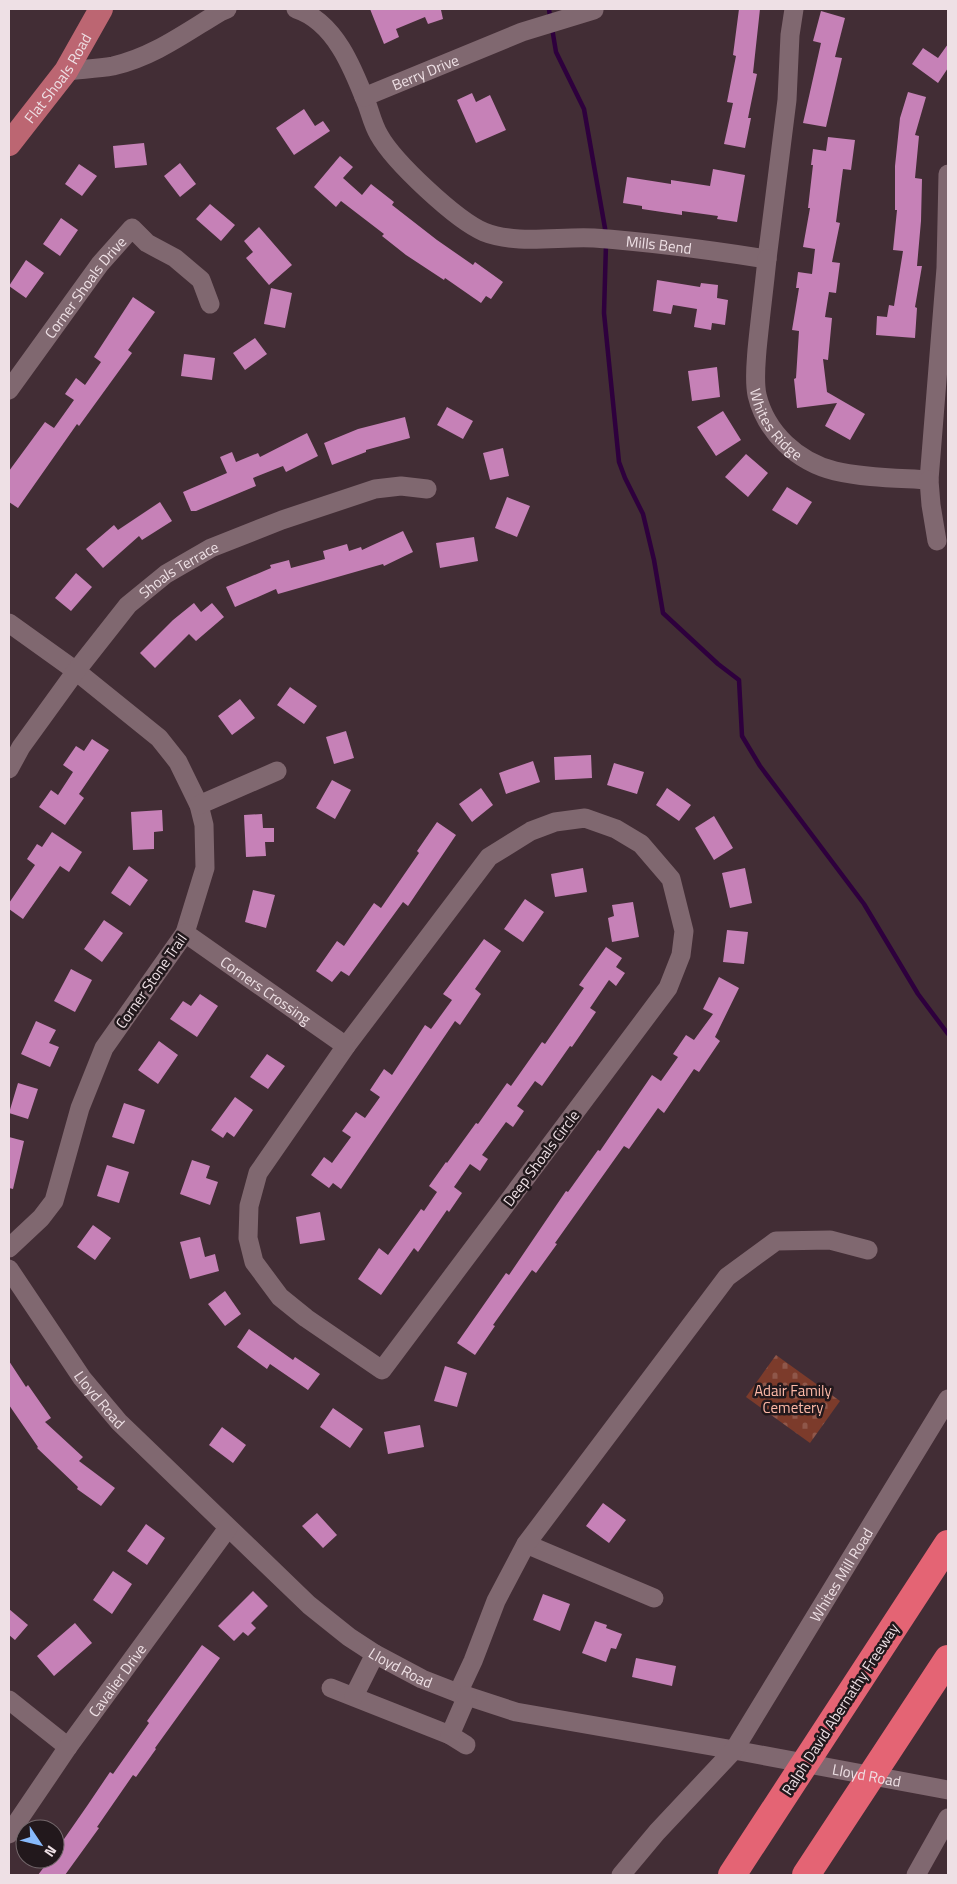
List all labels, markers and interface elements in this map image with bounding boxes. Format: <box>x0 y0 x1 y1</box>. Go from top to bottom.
street label: Flat Shoals Road <box>18 29 97 128</box>
street label: Berry Drive <box>388 48 462 96</box>
street label: Mills Bend <box>625 229 693 259</box>
street label: Corner Shoals Drive <box>38 231 131 343</box>
street label: Whites Ridge <box>744 386 808 466</box>
street label: Shoals Terrace <box>133 535 222 604</box>
street label: Corner Stone Trail <box>110 929 192 1033</box>
street label: Corners Crossing <box>216 950 316 1030</box>
street label: Deep Shoals Circle <box>497 1105 585 1211</box>
street label: Lloyd Road <box>69 1366 131 1434</box>
park label: Adair Family Cemetery <box>754 1379 832 1419</box>
street label: Whites Mill Road <box>803 1523 878 1626</box>
street label: Ralph David Abernathy Freeway <box>776 1618 904 1800</box>
street label: Cavalier Drive <box>82 1639 152 1722</box>
street label: Lloyd Road <box>364 1641 436 1694</box>
street label: Lloyd Road <box>831 1757 903 1792</box>
north arrow <box>15 1819 65 1869</box>
text: N <box>40 1842 62 1862</box>

